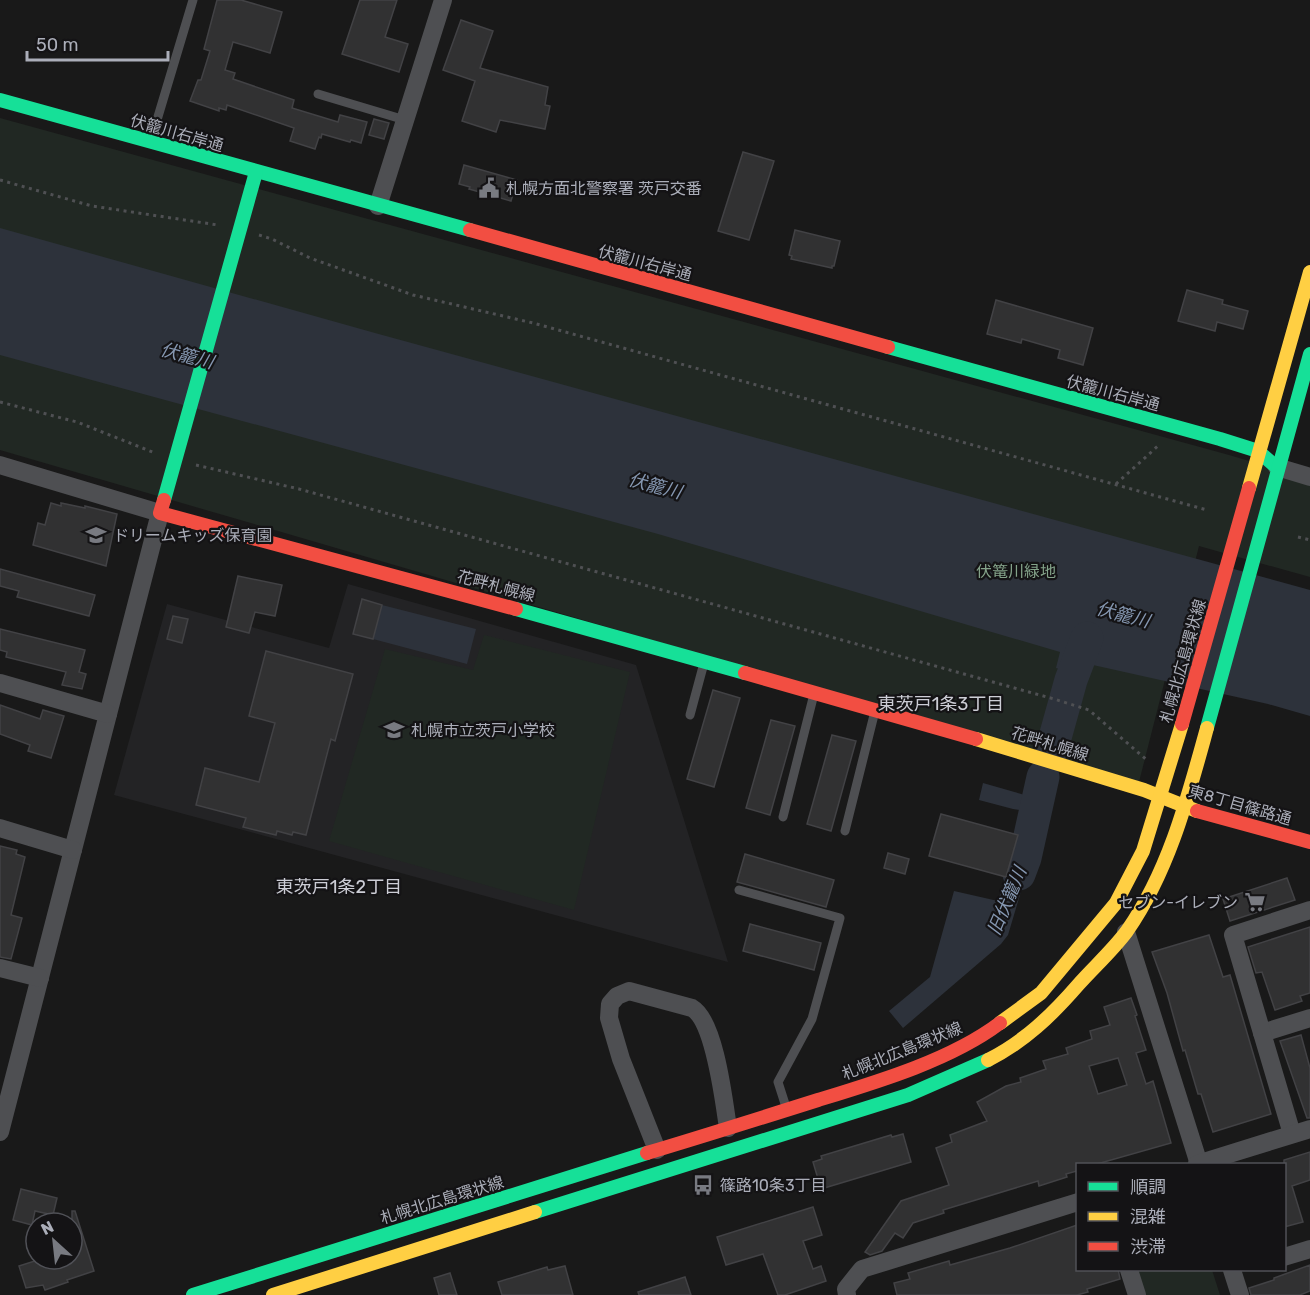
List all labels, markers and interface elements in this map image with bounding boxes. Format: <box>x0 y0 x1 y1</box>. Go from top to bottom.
scale bar <box>27 24 168 62</box>
text: 50 m <box>36 34 79 56</box>
street label: 伏籠川右岸通 <box>128 111 226 155</box>
public building icon: 札幌方面北警察署 茨戸交番 <box>477 176 501 200</box>
place label: 札幌方面北警察署 茨戸交番 <box>506 179 702 198</box>
street label: 伏籠川右岸通 <box>596 241 694 285</box>
water label: 伏籠川 <box>158 338 218 374</box>
street label: 伏籠川右岸通 <box>1064 371 1162 415</box>
water label: 伏籠川 <box>626 468 686 504</box>
school or university icon: ドリームキッズ保育園 <box>84 523 108 547</box>
place label: ドリームキッズ保育園 <box>113 526 273 545</box>
park label: 伏篭川緑地 <box>976 562 1056 581</box>
street label: 花畔札幌線 <box>455 566 537 606</box>
water label: 伏籠川 <box>1094 597 1154 633</box>
street label: 札幌北広島環状線 <box>1156 597 1210 725</box>
district label: 東茨戸1条3丁目 <box>878 693 1004 715</box>
school or university icon: 札幌市立茨戸小学校 <box>382 718 406 742</box>
place label: 札幌市立茨戸小学校 <box>411 721 555 740</box>
street label: 花畔札幌線 <box>1009 723 1091 765</box>
street label: 東8丁目篠路通 <box>1186 781 1294 829</box>
water label: 旧伏籠川 <box>983 862 1032 938</box>
district label: 東茨戸1条2丁目 <box>276 876 402 898</box>
supermarket icon: セブン-イレブン <box>1243 890 1267 914</box>
place label: セブン-イレブン <box>1118 893 1238 912</box>
street label: 札幌北広島環状線 <box>839 1018 965 1084</box>
legend <box>1076 1163 1286 1271</box>
street label: 札幌北広島環状線 <box>378 1172 506 1228</box>
bus stop icon: 篠路10条3丁目 <box>691 1173 715 1197</box>
place label: 篠路10条3丁目 <box>720 1176 827 1195</box>
text: 順調 <box>1130 1176 1166 1198</box>
text: 混雑 <box>1130 1206 1166 1228</box>
north arrow <box>24 1211 84 1271</box>
text: N <box>38 1217 57 1239</box>
text: 渋滞 <box>1130 1236 1166 1258</box>

